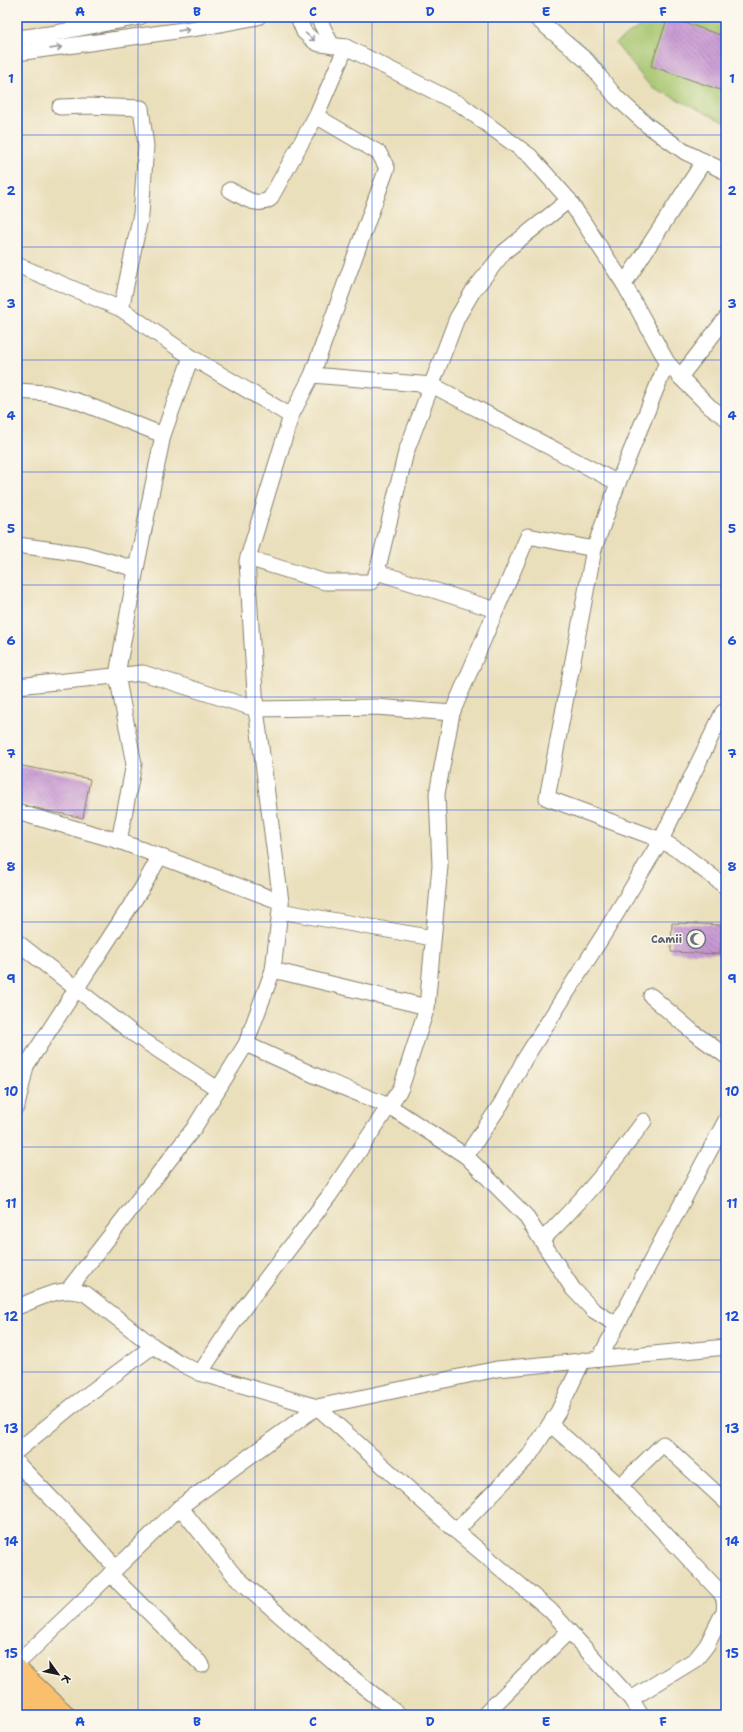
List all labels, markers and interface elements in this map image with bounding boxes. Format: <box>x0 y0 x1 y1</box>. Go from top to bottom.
text: A <box>75 3 85 20</box>
text: B <box>193 3 201 20</box>
text: C <box>309 3 317 20</box>
text: D <box>425 3 435 20</box>
text: E <box>542 3 551 20</box>
text: F <box>659 3 667 20</box>
one-way arrow <box>178 26 191 34</box>
one-way arrow <box>305 33 316 42</box>
one-way arrow <box>49 44 62 52</box>
text: 1 <box>8 70 14 87</box>
text: 1 <box>729 70 735 87</box>
text: 2 <box>6 182 16 199</box>
text: 2 <box>727 182 737 199</box>
text: 3 <box>6 295 16 312</box>
text: 3 <box>727 295 737 312</box>
text: 4 <box>6 407 16 424</box>
text: 4 <box>727 407 737 424</box>
text: 5 <box>7 520 15 537</box>
text: 5 <box>728 520 736 537</box>
text: 6 <box>6 632 16 649</box>
text: 6 <box>727 632 737 649</box>
text: 7 <box>6 745 16 762</box>
text: 7 <box>727 745 737 762</box>
text: 8 <box>6 858 16 875</box>
text: 8 <box>727 858 737 875</box>
mosque icon: Camii <box>685 928 707 950</box>
place label: Camii <box>651 932 682 947</box>
text: 9 <box>6 970 16 987</box>
text: 9 <box>727 970 737 987</box>
text: 10 <box>4 1083 18 1100</box>
text: 10 <box>725 1083 739 1100</box>
text: 11 <box>5 1195 17 1212</box>
text: 11 <box>726 1195 738 1212</box>
text: 12 <box>4 1308 18 1325</box>
text: 12 <box>725 1308 739 1325</box>
text: 13 <box>4 1420 18 1437</box>
text: 13 <box>725 1420 739 1437</box>
text: 14 <box>4 1533 18 1550</box>
text: 14 <box>725 1533 739 1550</box>
text: 15 <box>4 1645 18 1662</box>
text: 15 <box>725 1645 739 1662</box>
north arrow <box>38 1654 78 1694</box>
text: K <box>57 1672 74 1687</box>
text: A <box>75 1713 85 1730</box>
text: B <box>193 1713 201 1730</box>
text: C <box>309 1713 317 1730</box>
text: D <box>425 1713 435 1730</box>
text: E <box>542 1713 551 1730</box>
text: F <box>659 1713 667 1730</box>

